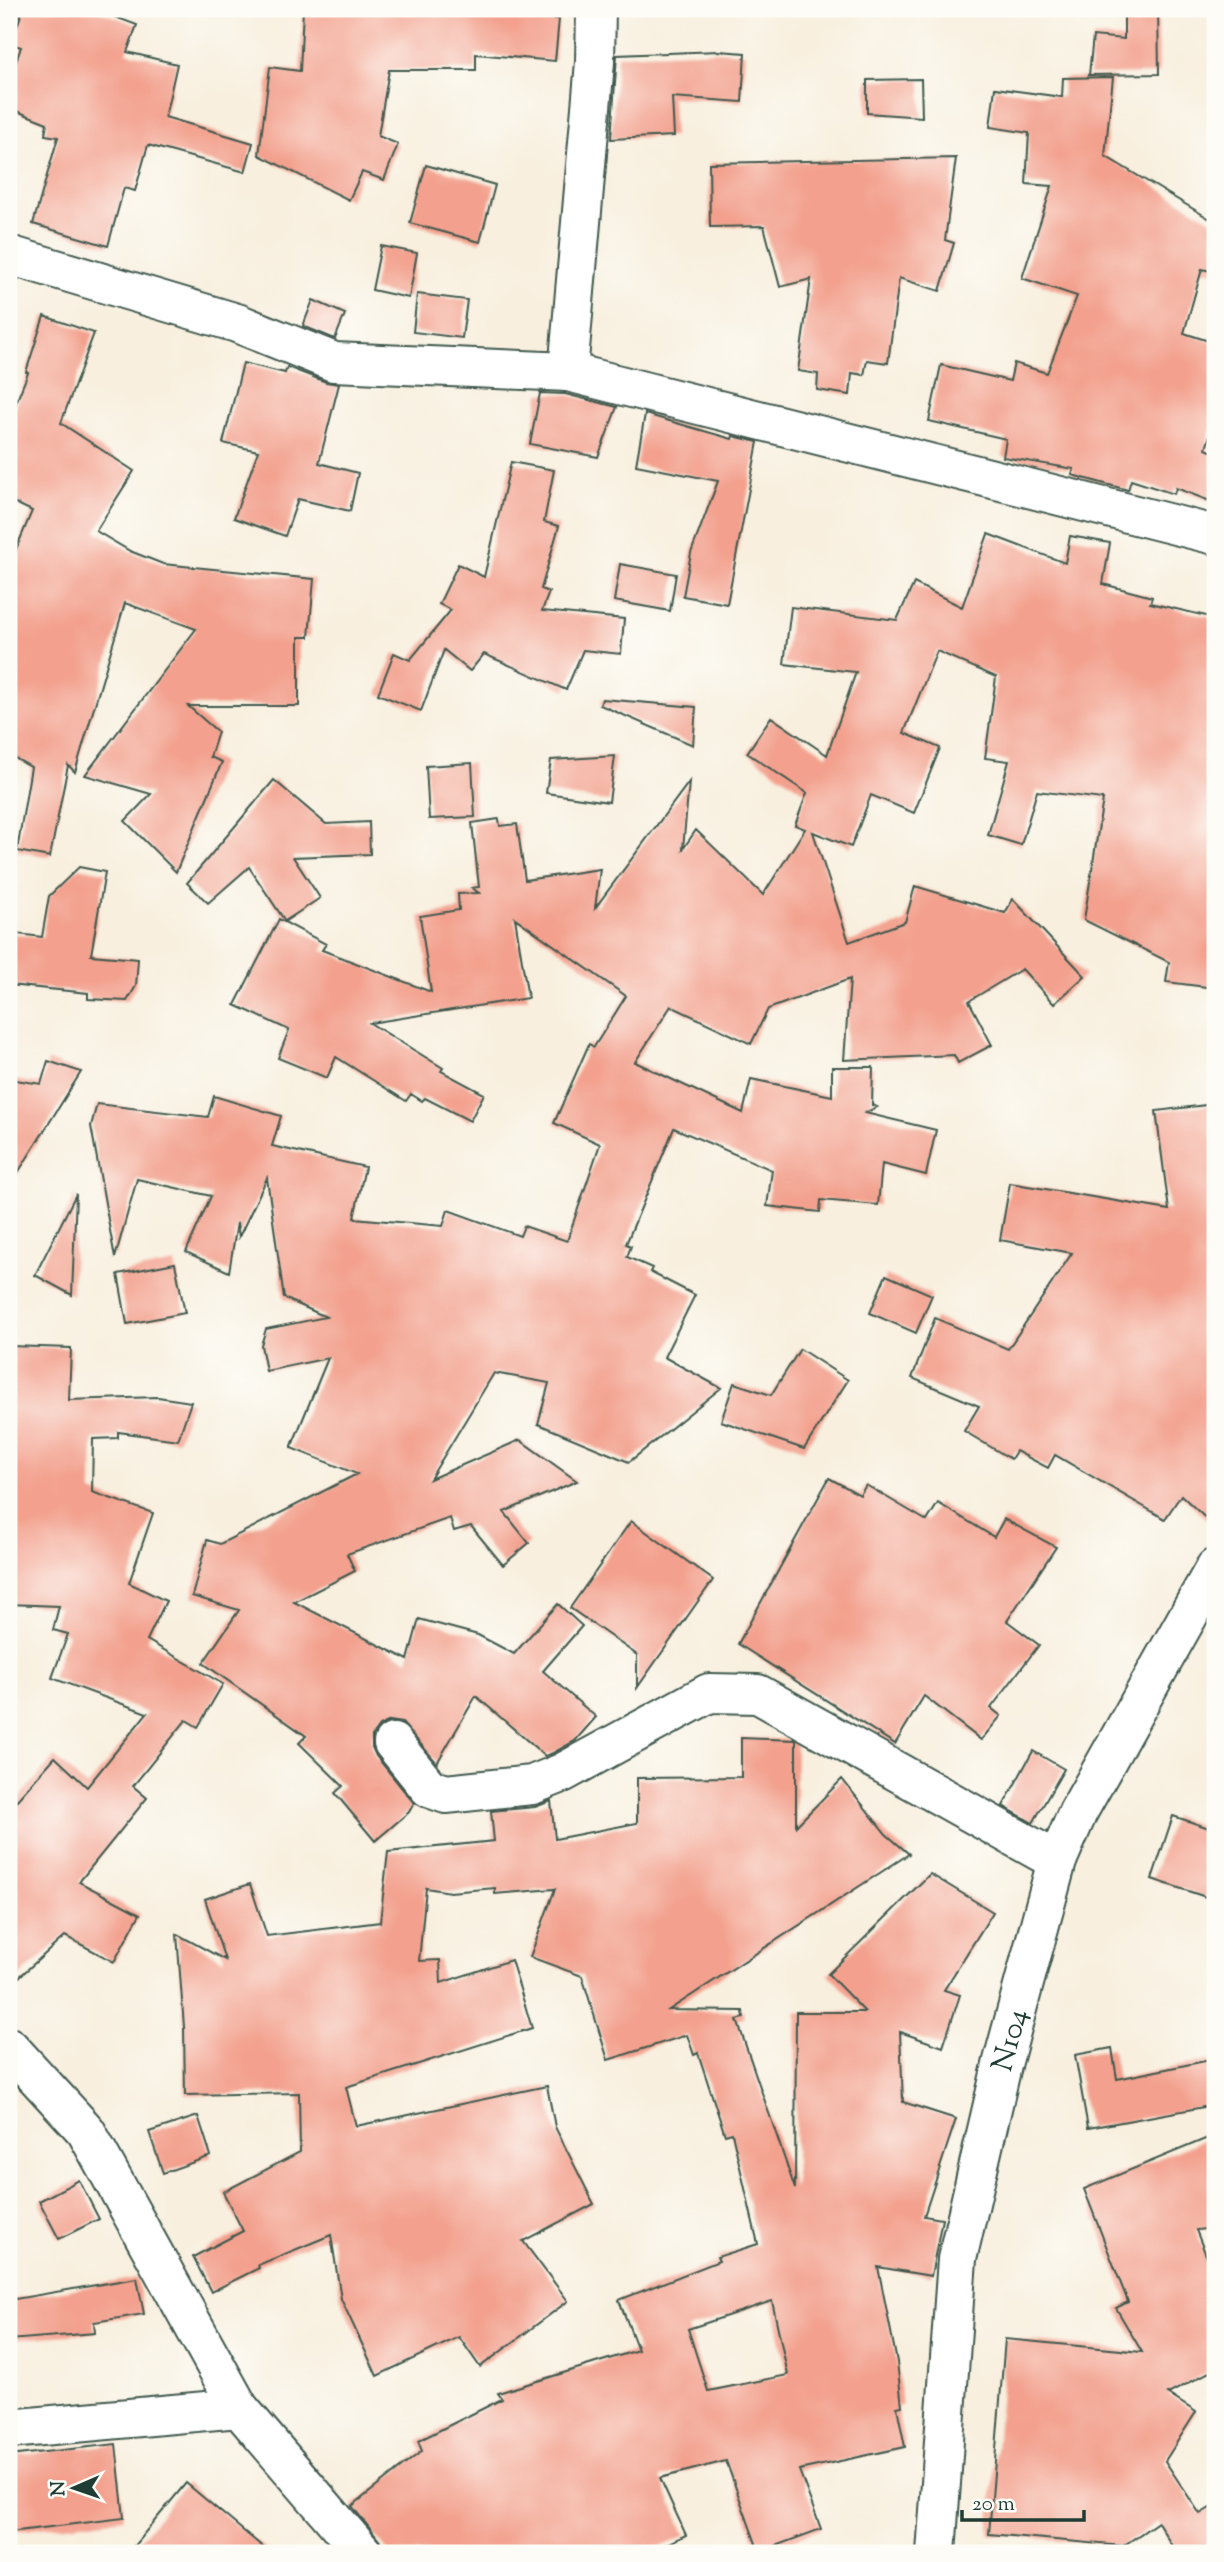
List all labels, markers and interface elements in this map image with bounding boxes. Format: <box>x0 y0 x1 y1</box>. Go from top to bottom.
street label: N104 <box>982 2004 1040 2077</box>
north arrow <box>38 2454 108 2524</box>
scale bar <box>962 2478 1084 2522</box>
text: N <box>46 2480 73 2497</box>
text: 20 m <box>972 2490 1015 2520</box>

